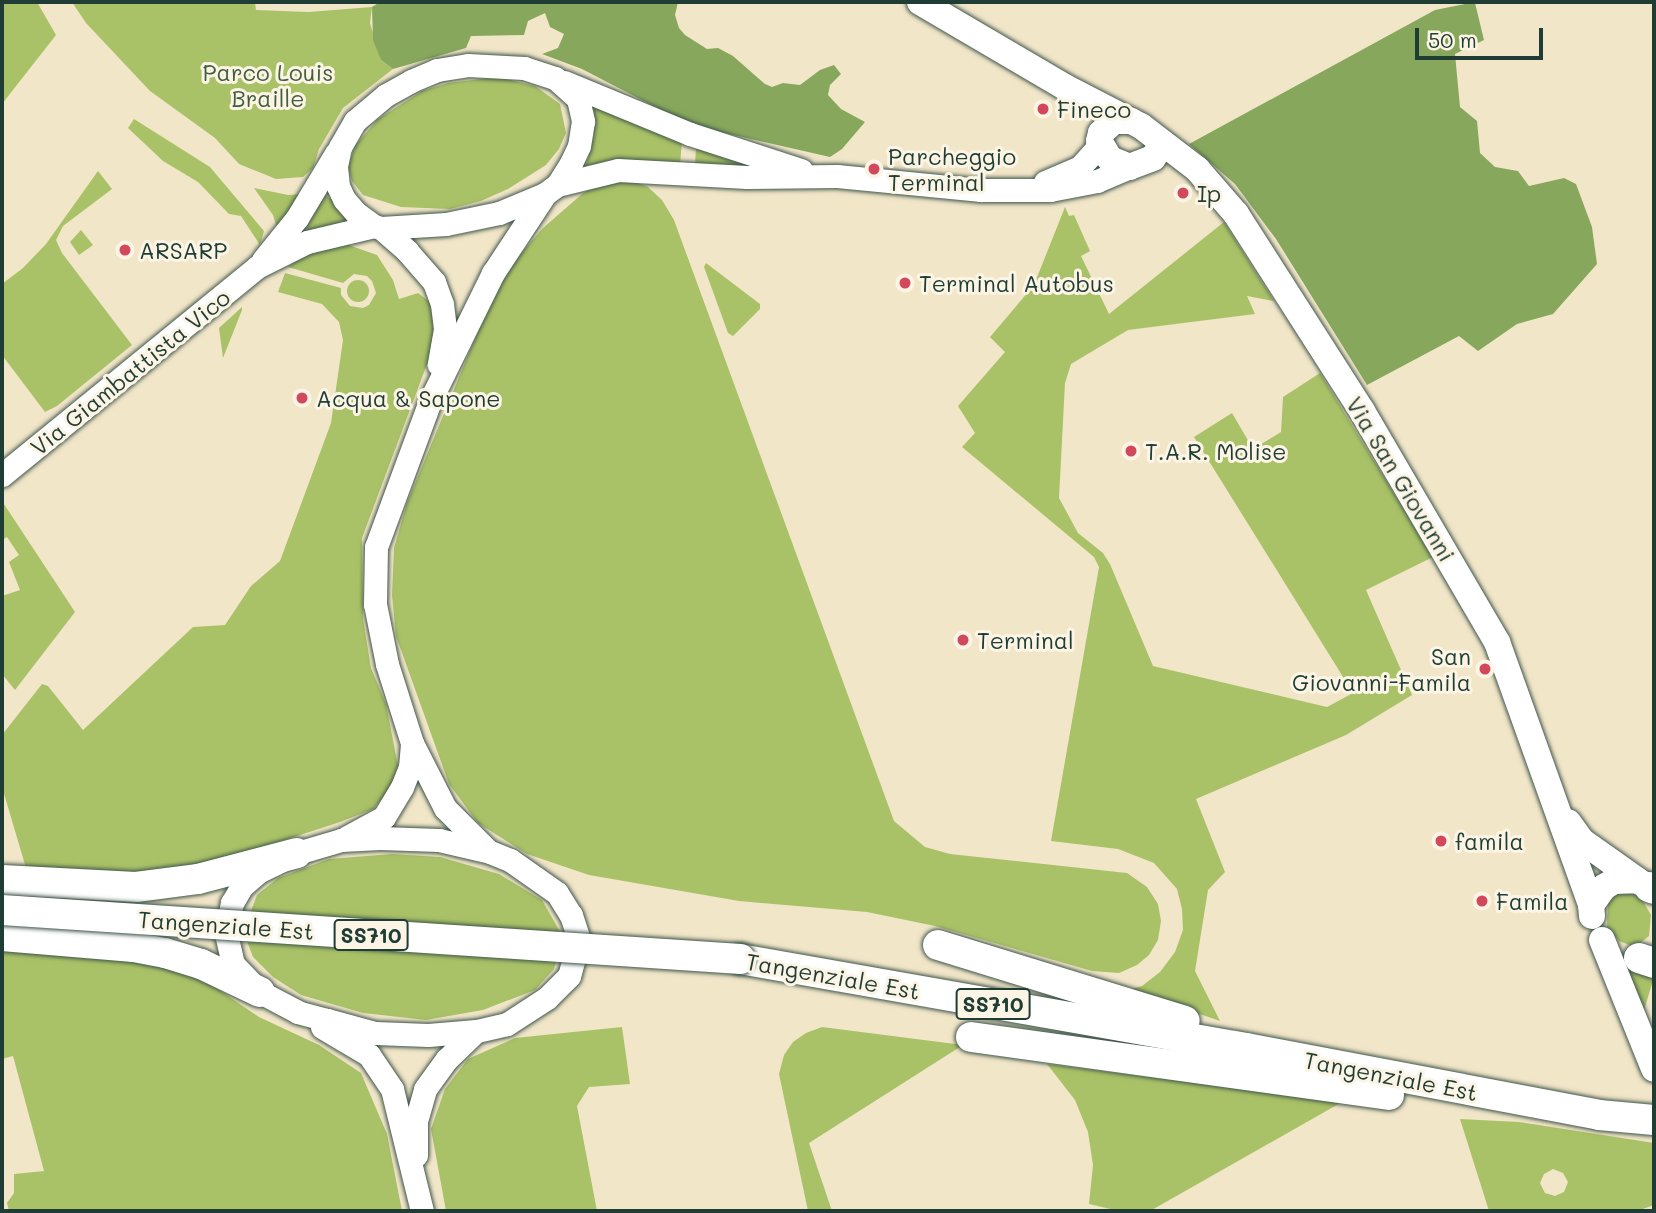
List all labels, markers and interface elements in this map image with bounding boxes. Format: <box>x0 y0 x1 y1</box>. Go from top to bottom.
scale bar <box>1418 14 1546 58</box>
text: 50 m <box>1428 26 1477 53</box>
park label: Parco Louis Braille <box>203 58 333 112</box>
place label: Fineco <box>1057 95 1131 123</box>
marker: Fineco <box>1035 101 1051 117</box>
place label: Parcheggio Terminal <box>888 142 1016 196</box>
marker: Parcheggio Terminal <box>866 161 882 177</box>
place label: Ip <box>1197 179 1221 207</box>
marker: Ip <box>1175 185 1191 201</box>
place label: ARSARP <box>139 236 227 264</box>
marker: ARSARP <box>117 242 133 258</box>
place label: Terminal Autobus <box>919 269 1114 297</box>
marker: Terminal Autobus <box>897 275 913 291</box>
street label: Via Giambattista Vico <box>25 283 235 461</box>
place label: Acqua & Sapone <box>316 384 501 412</box>
marker: Acqua & Sapone <box>294 390 310 406</box>
street label: Via San Giovanni <box>1341 391 1461 567</box>
place label: T.A.R. Molise <box>1145 437 1286 465</box>
marker: T.A.R. Molise <box>1123 443 1139 459</box>
place label: Terminal <box>977 626 1074 654</box>
marker: Terminal <box>955 632 971 648</box>
place label: San Giovanni-Famila <box>1292 642 1471 696</box>
marker: San Giovanni-Famila <box>1477 661 1493 677</box>
place label: famila <box>1455 827 1524 855</box>
marker: famila <box>1433 833 1449 849</box>
place label: Famila <box>1496 887 1569 915</box>
marker: Famila <box>1474 893 1490 909</box>
street label: Tangenziale Est <box>137 905 315 945</box>
road number: SS710 <box>332 918 410 953</box>
street label: Tangenziale Est <box>744 947 922 1005</box>
road number: SS710 <box>954 986 1032 1021</box>
street label: Tangenziale Est <box>1302 1046 1480 1106</box>

